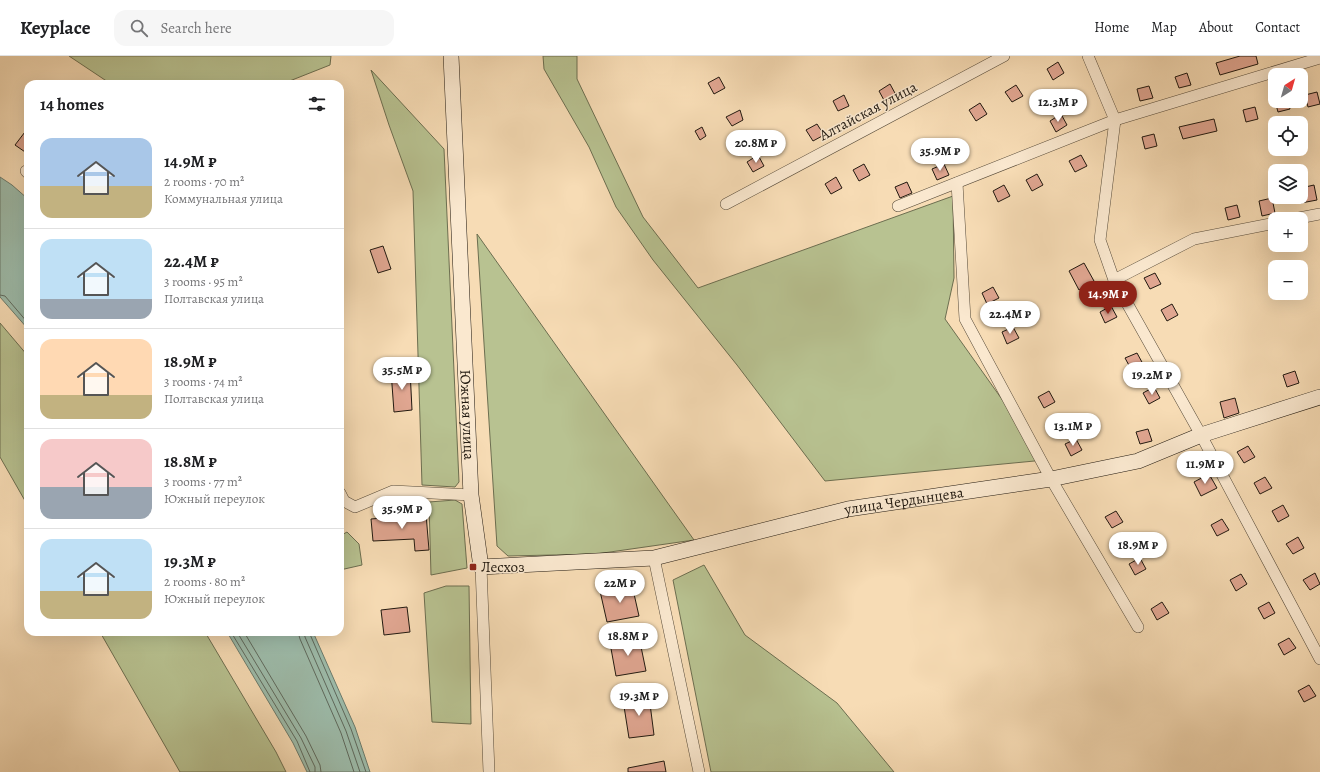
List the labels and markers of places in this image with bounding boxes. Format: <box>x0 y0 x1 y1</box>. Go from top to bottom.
pin: 12.3M ₽ <box>1021 89 1095 123</box>
pin: 20.8M ₽ <box>719 130 793 164</box>
pin: 35.9M ₽ <box>903 138 977 172</box>
pin: 14.9M ₽ <box>1071 281 1145 315</box>
pin: 22.4M ₽ <box>973 301 1047 335</box>
pin: 35.5M ₽ <box>365 357 439 391</box>
pin: 19.2M ₽ <box>1115 362 1189 396</box>
pin: 13.1M ₽ <box>1036 413 1110 447</box>
pin: 11.9M ₽ <box>1168 451 1242 485</box>
pin: 35.9M ₽ <box>365 496 439 530</box>
pin: 18.9M ₽ <box>1101 532 1175 566</box>
place label: Лесхоз <box>481 557 525 577</box>
marker: Лесхоз <box>468 562 478 572</box>
pin: 22M ₽ <box>592 570 648 604</box>
pin: 18.8M ₽ <box>591 623 665 657</box>
pin: 19.3M ₽ <box>602 683 676 717</box>

